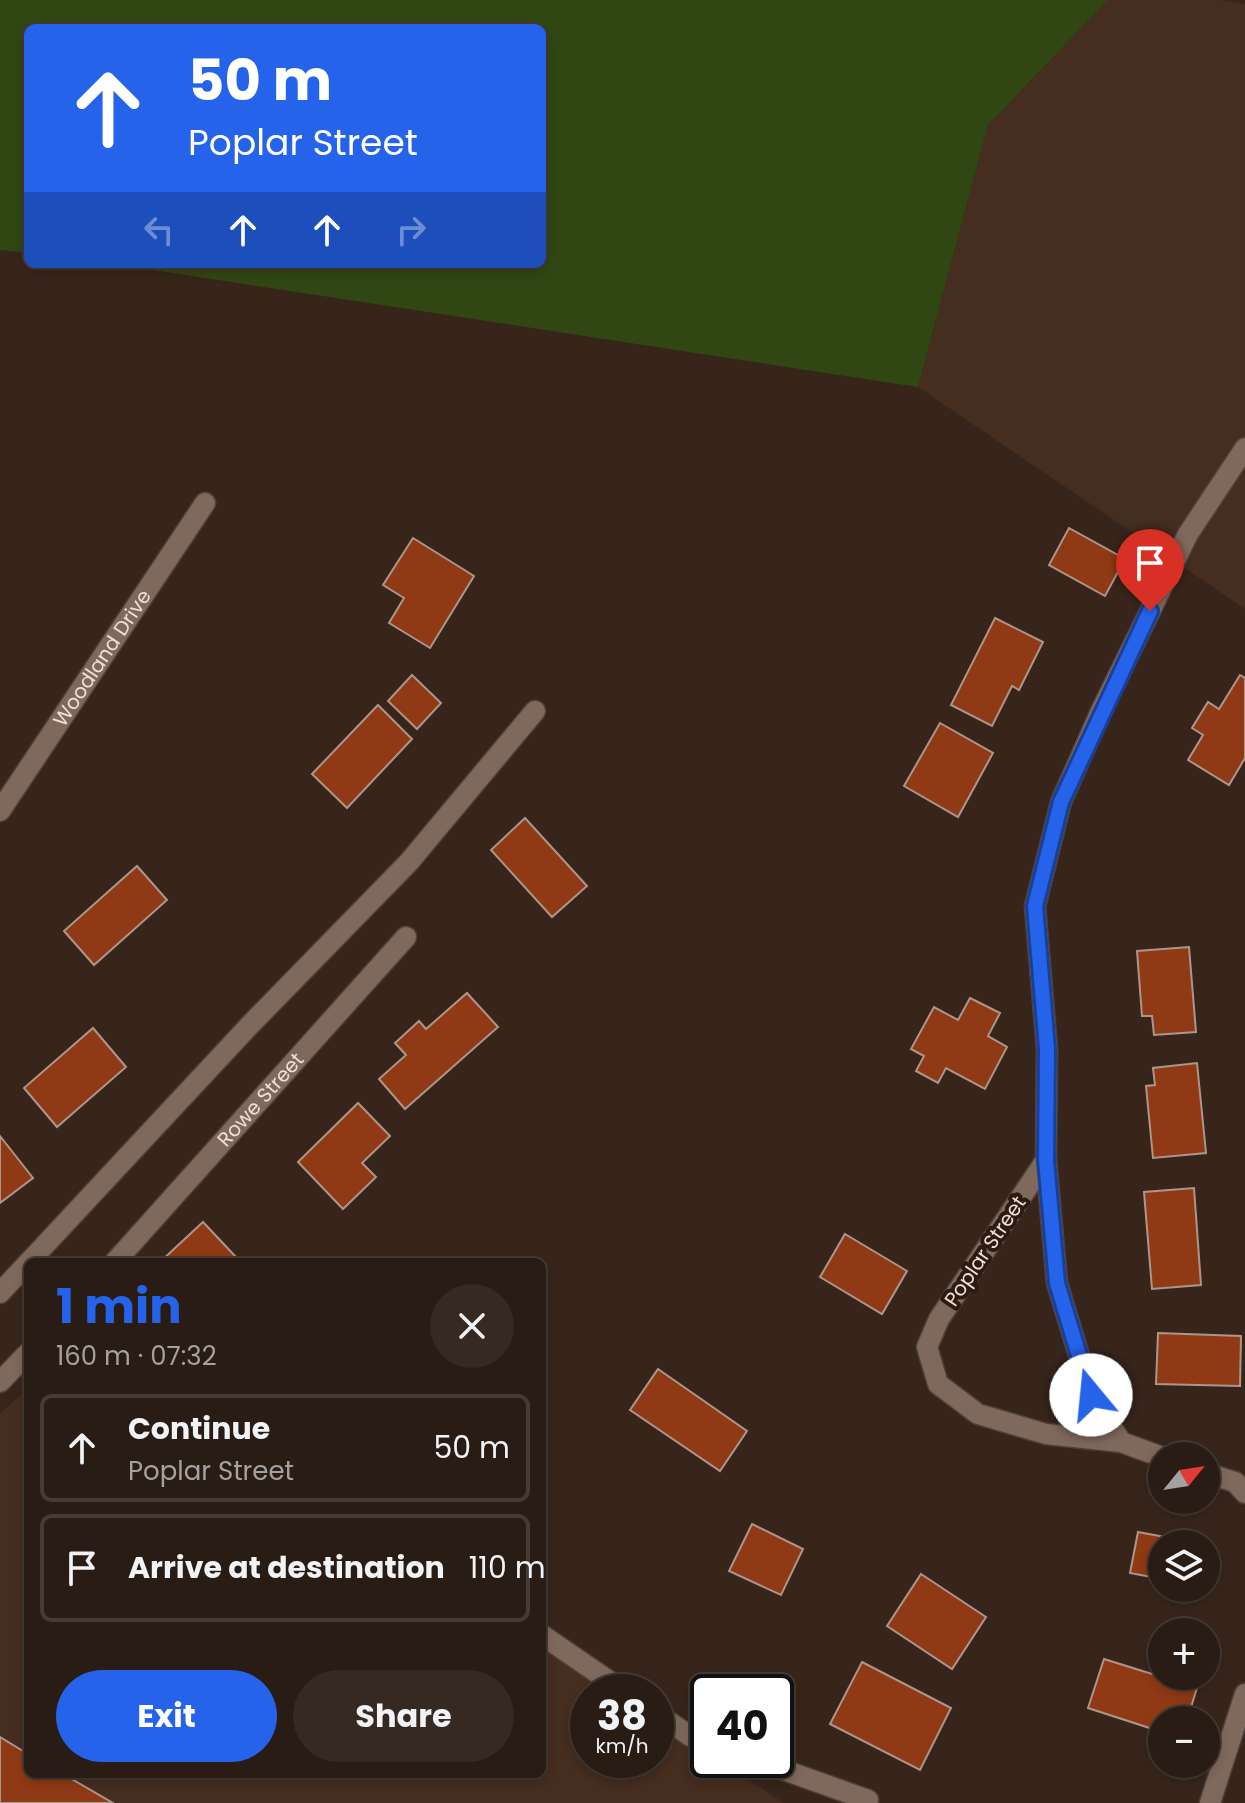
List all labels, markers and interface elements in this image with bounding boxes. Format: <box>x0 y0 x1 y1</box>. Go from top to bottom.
text: 50 m <box>188 41 332 120</box>
icon: ahead <box>56 56 160 160</box>
text: Poplar Street <box>188 117 418 168</box>
icon: left <box>137 208 181 252</box>
icon: ahead <box>221 208 265 252</box>
icon: ahead <box>305 208 349 252</box>
icon: right <box>389 208 433 252</box>
pin <box>1116 529 1184 611</box>
icon: arrive <box>1128 541 1172 585</box>
street label: Woodland Drive <box>46 584 158 732</box>
street label: Rowe Street <box>211 1046 310 1153</box>
street label: Poplar Street <box>938 1190 1032 1312</box>
text: 1 min <box>56 1273 182 1340</box>
button: close <box>430 1284 514 1368</box>
text: 160 m · 07:32 <box>56 1338 217 1374</box>
position arrow <box>1049 1353 1133 1437</box>
text: Continue <box>128 1407 270 1450</box>
icon: ahead <box>60 1426 104 1470</box>
text: 50 m <box>433 1426 510 1469</box>
north arrow <box>1148 1442 1220 1514</box>
map controls <box>1148 1442 1220 1778</box>
text: Poplar Street <box>128 1453 294 1489</box>
button: layers <box>1148 1530 1220 1602</box>
icon: arrive <box>60 1546 104 1590</box>
text: Arrive at destination <box>128 1546 445 1589</box>
text: 110 m <box>469 1546 546 1589</box>
button: + <box>1148 1618 1220 1690</box>
button: Exit <box>56 1670 277 1762</box>
button: Share <box>293 1670 514 1762</box>
speed limit sign: 40 <box>690 1674 794 1778</box>
text: 38 <box>597 1688 647 1744</box>
button: − <box>1148 1706 1220 1778</box>
text: km/h <box>595 1732 649 1760</box>

